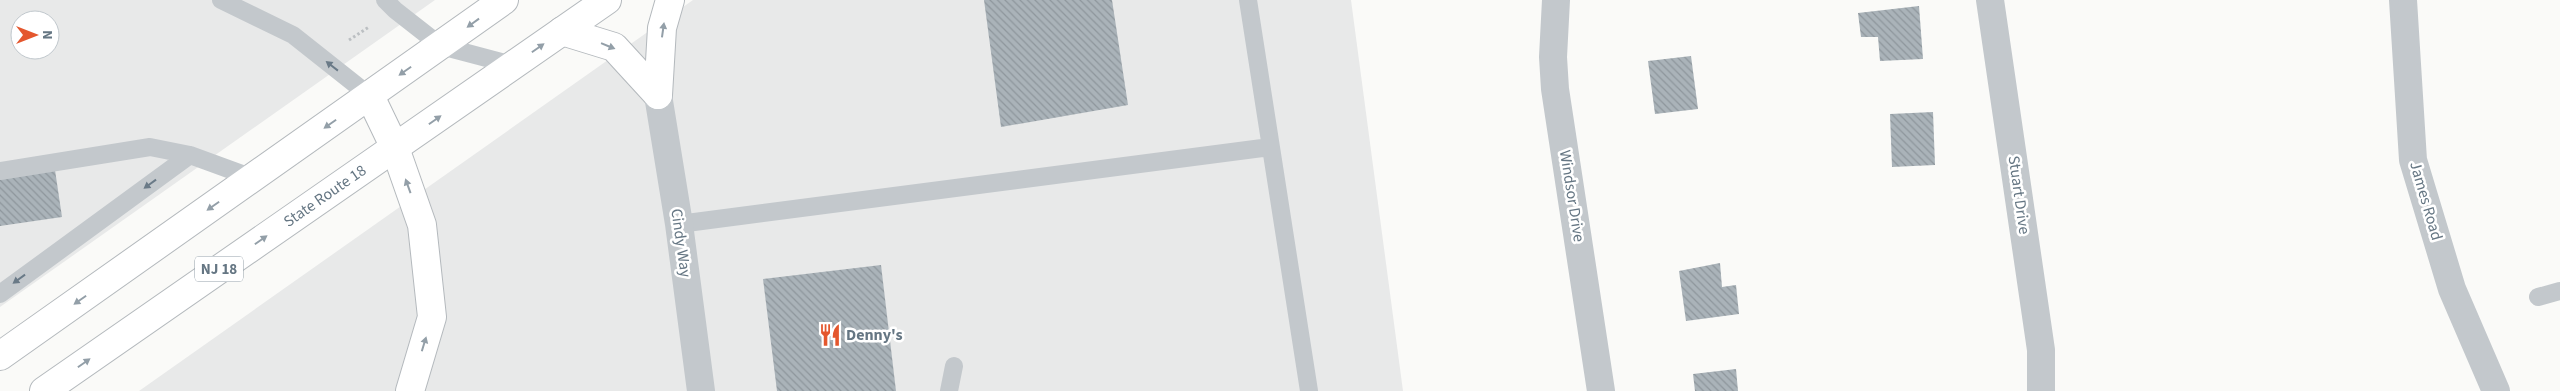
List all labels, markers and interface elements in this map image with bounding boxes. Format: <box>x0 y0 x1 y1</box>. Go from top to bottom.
north arrow <box>10 10 60 60</box>
one-way arrow <box>466 18 480 28</box>
one-way arrow <box>659 21 667 37</box>
text: N <box>37 30 57 40</box>
one-way arrow <box>601 42 616 50</box>
one-way arrow <box>531 43 544 53</box>
one-way arrow <box>326 60 339 71</box>
one-way arrow <box>399 66 412 76</box>
one-way arrow <box>428 115 441 125</box>
one-way arrow <box>323 119 337 129</box>
street label: Windsor Drive <box>1554 148 1590 244</box>
street label: Stuart Drive <box>2003 154 2035 236</box>
street label: State Route 18 <box>279 159 371 232</box>
street label: James Road <box>2404 159 2448 243</box>
one-way arrow <box>144 178 157 188</box>
one-way arrow <box>404 178 412 193</box>
one-way arrow <box>206 201 220 211</box>
street label: Cindy Way <box>665 207 697 279</box>
one-way arrow <box>254 236 267 245</box>
road number: NJ 18 <box>195 256 243 282</box>
one-way arrow <box>13 274 26 285</box>
one-way arrow <box>74 294 87 305</box>
restaurant icon: Denny's <box>817 322 843 348</box>
place label: Denny's <box>846 324 903 346</box>
one-way arrow <box>420 337 428 352</box>
one-way arrow <box>77 358 91 368</box>

